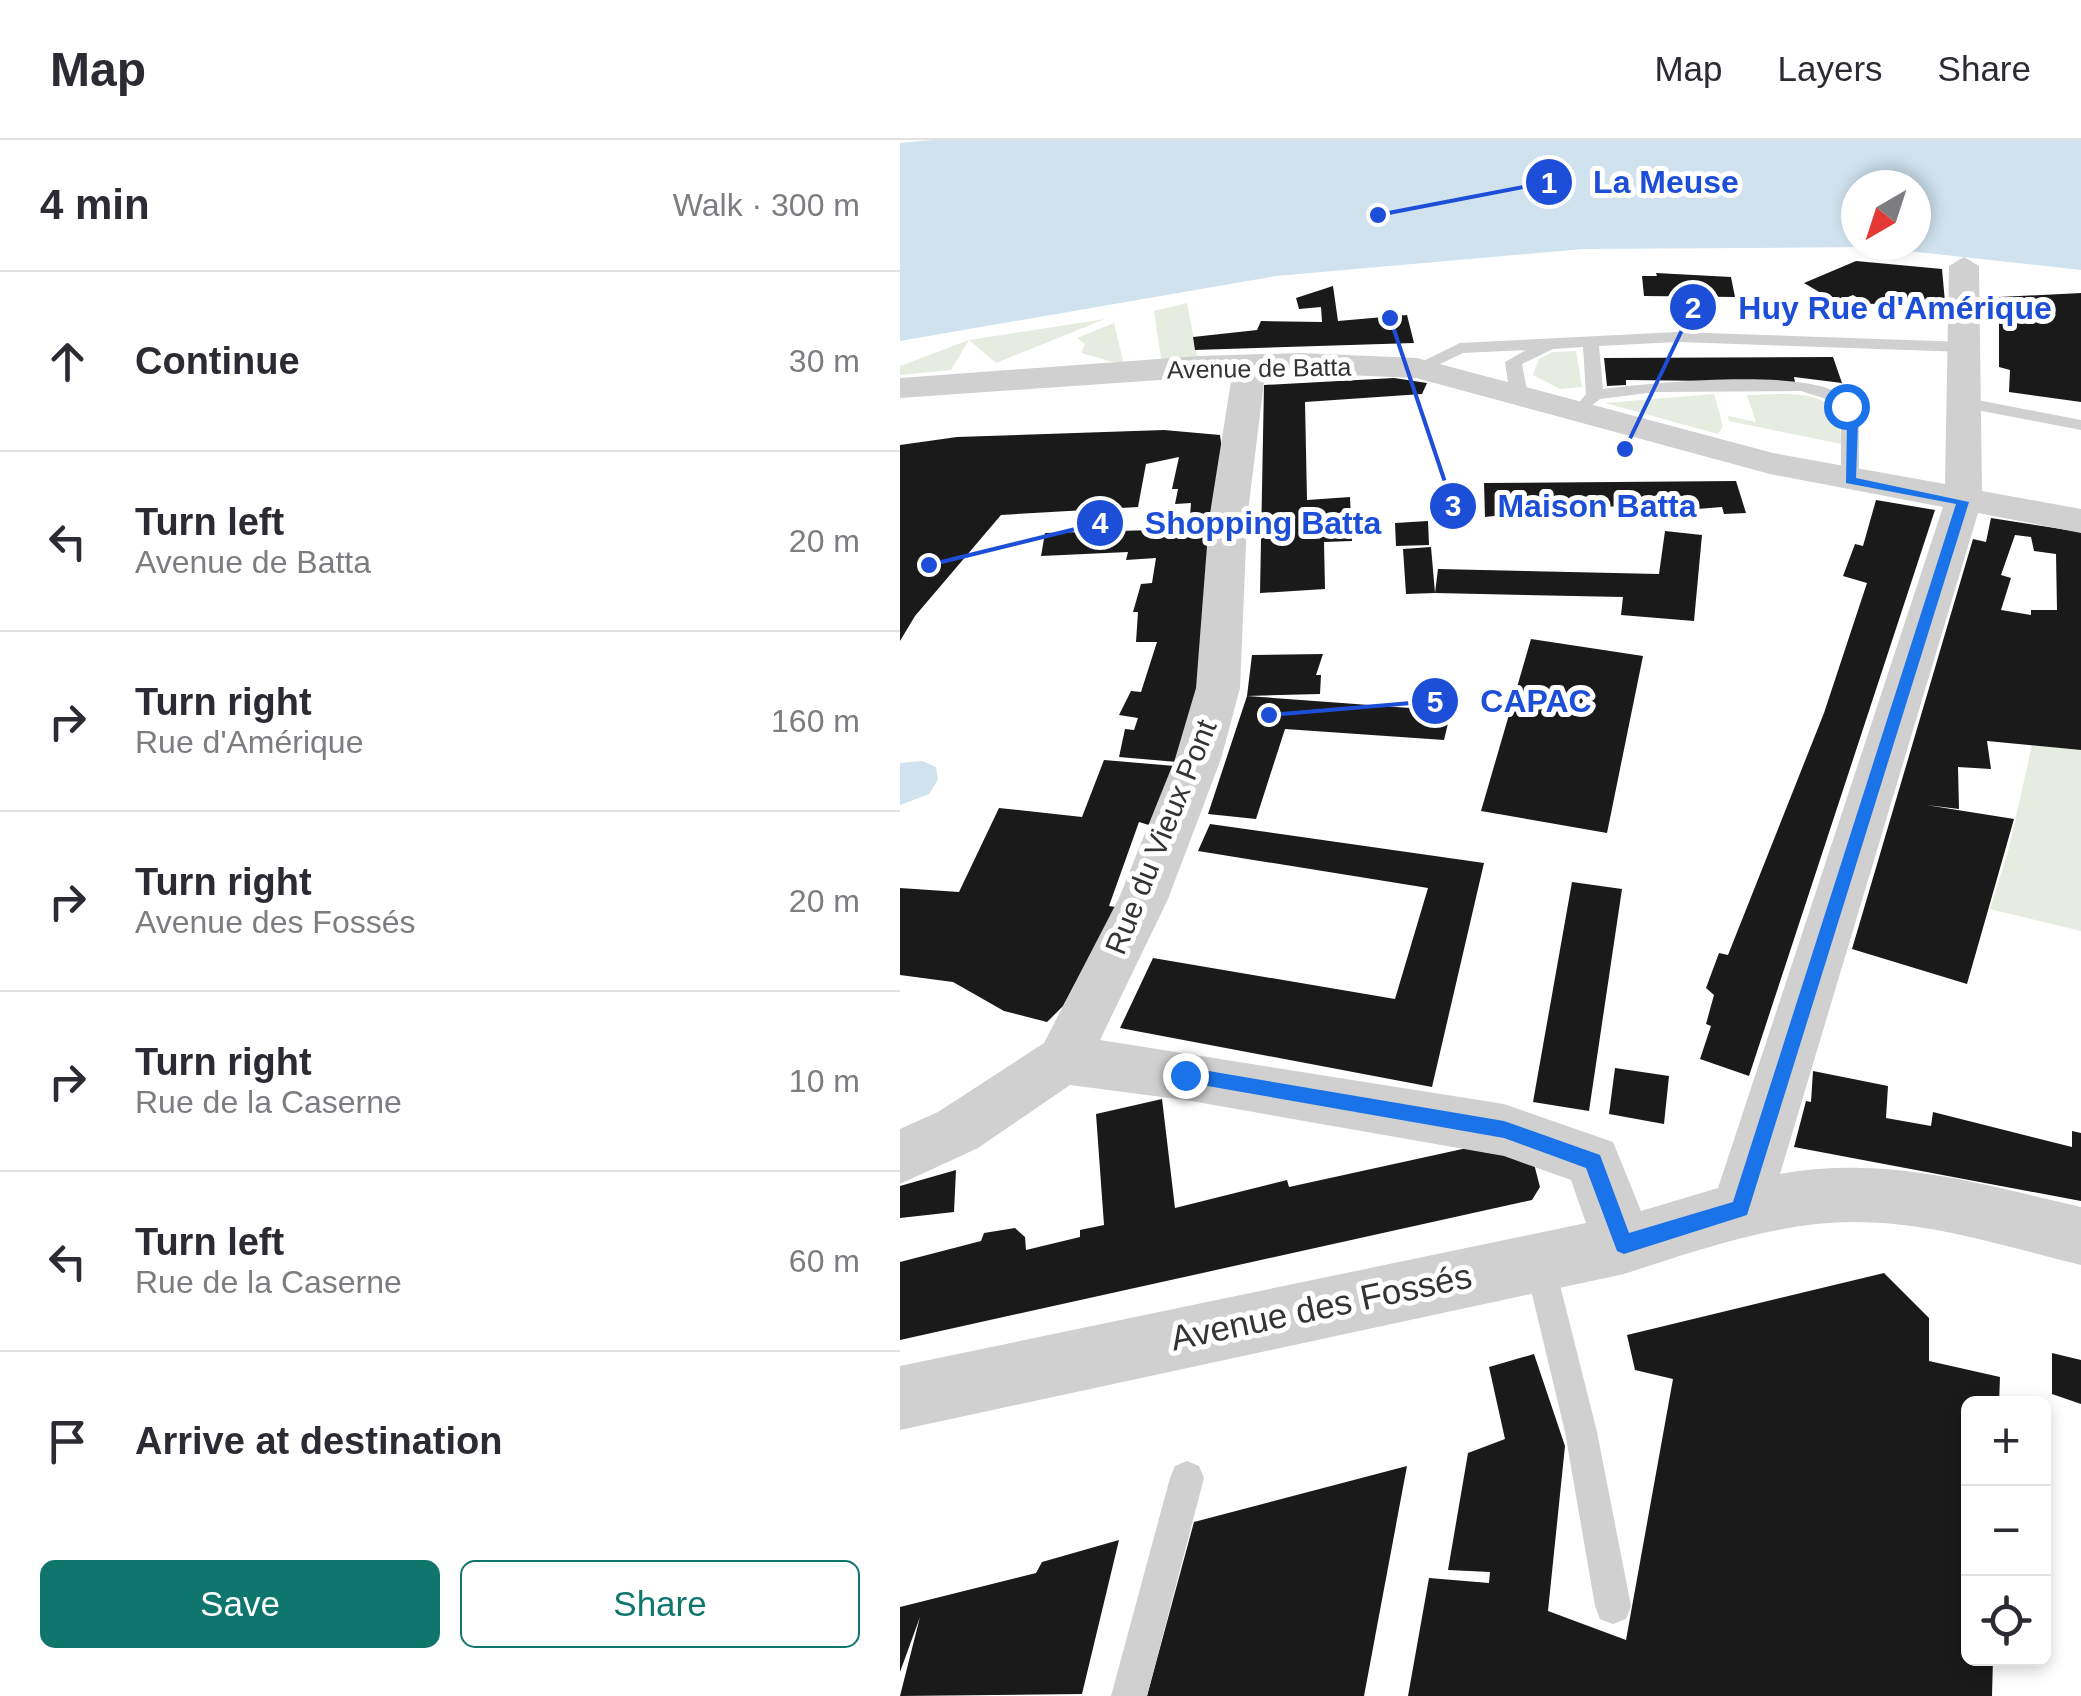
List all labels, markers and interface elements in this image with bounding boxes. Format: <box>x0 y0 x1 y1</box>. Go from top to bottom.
text: Map <box>50 43 146 96</box>
text: Map <box>1654 49 1723 88</box>
text: Layers <box>1778 49 1883 88</box>
text: Share <box>1938 49 2031 88</box>
callout: La Meuse <box>1524 151 1759 213</box>
text: La Meuse <box>1593 164 1739 200</box>
text: 1 <box>1541 166 1557 199</box>
north arrow <box>1841 170 1931 260</box>
text: 4 min <box>40 181 150 228</box>
text: Walk · 300 m <box>673 187 860 223</box>
callout: Huy Rue d'Amérique <box>1668 276 2071 338</box>
text: Huy Rue d'Amérique <box>1738 290 2052 326</box>
text: 2 <box>1685 291 1701 324</box>
icon: ahead <box>40 334 95 389</box>
text: Continue <box>135 340 300 382</box>
text: 30 m <box>789 343 860 379</box>
street label: Avenue de Batta <box>1167 352 1352 384</box>
route start <box>1824 384 1870 430</box>
callout: Maison Batta <box>1428 475 1717 537</box>
text: Maison Batta <box>1497 488 1697 524</box>
text: 3 <box>1445 489 1461 522</box>
callout: Shopping Batta <box>1075 492 1401 554</box>
text: Turn left <box>135 501 284 543</box>
text: Shopping Batta <box>1145 505 1381 541</box>
text: 4 <box>1092 506 1109 539</box>
icon: left <box>40 514 95 569</box>
text: 20 m <box>789 523 860 559</box>
text: Avenue de Batta <box>135 544 371 580</box>
callout: CAPAC <box>1410 670 1611 732</box>
text: Turn right <box>135 681 312 723</box>
text: CAPAC <box>1480 683 1592 719</box>
text: 5 <box>1427 685 1443 718</box>
icon: right <box>40 694 95 749</box>
text: 160 m <box>771 703 860 739</box>
street label: Rue du Vieux Pont <box>1098 714 1223 959</box>
text: Rue d'Amérique <box>135 724 363 760</box>
text: Turn right <box>135 861 312 903</box>
icon: right <box>40 874 95 929</box>
text: 20 m <box>789 883 860 919</box>
text: Avenue des Fossés <box>135 904 415 940</box>
text: Turn right <box>135 1041 312 1083</box>
route end <box>1163 1053 1209 1099</box>
icon: right <box>40 1054 95 1109</box>
text: 10 m <box>789 1063 860 1099</box>
text: Rue de la Caserne <box>135 1084 402 1120</box>
text: Turn left <box>135 1221 284 1263</box>
icon: left <box>40 1234 95 1289</box>
text: 60 m <box>789 1243 860 1279</box>
street label: Avenue des Fossés <box>1167 1256 1475 1357</box>
text: Rue de la Caserne <box>135 1264 402 1300</box>
map controls <box>1961 1396 2051 1666</box>
button: + <box>1961 1396 2051 1486</box>
icon: arrive <box>40 1414 95 1469</box>
text: Arrive at destination <box>135 1420 502 1462</box>
button: − <box>1961 1486 2051 1576</box>
button: Save <box>40 1560 440 1648</box>
button: Share <box>460 1560 860 1648</box>
button: locate <box>1961 1576 2051 1666</box>

